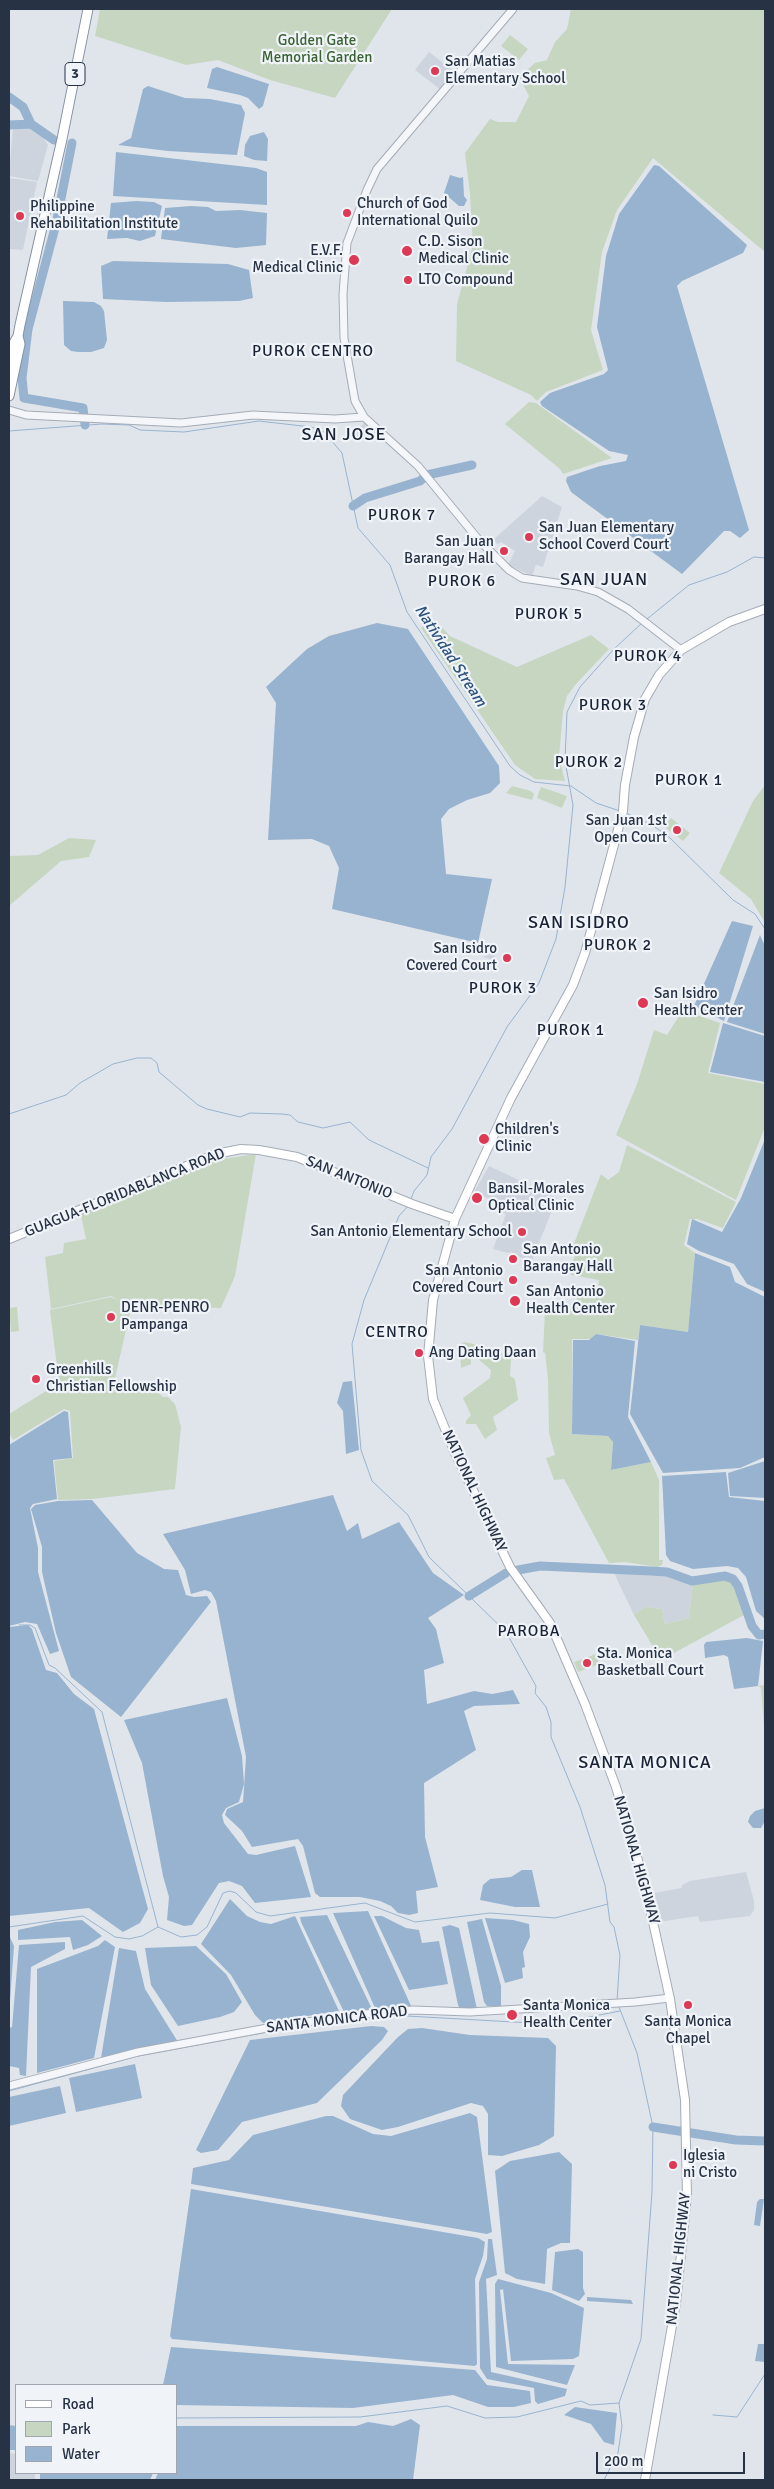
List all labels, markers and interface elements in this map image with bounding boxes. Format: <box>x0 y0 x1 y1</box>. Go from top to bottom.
park label: Golden Gate Memorial Garden <box>262 32 372 67</box>
place label: San Matias Elementary School <box>445 53 566 88</box>
road number: 3 <box>65 62 85 86</box>
marker: San Matias Elementary School <box>429 65 441 77</box>
place label: Church of God International Quilo <box>357 195 478 230</box>
place label: Philippine Rehabilitation Institute <box>30 198 178 233</box>
marker: Church of God International Quilo <box>341 207 353 219</box>
marker: Philippine Rehabilitation Institute <box>14 210 26 222</box>
place label: C.D. Sison Medical Clinic <box>418 233 509 268</box>
place label: E.V.F. Medical Clinic <box>252 242 343 277</box>
marker: C.D. Sison Medical Clinic <box>400 244 414 258</box>
marker: E.V.F. Medical Clinic <box>347 253 361 267</box>
place label: LTO Compound <box>418 271 513 289</box>
marker: LTO Compound <box>402 274 414 286</box>
district label: PUROK CENTRO <box>250 342 376 362</box>
district label: SAN JOSE <box>300 424 388 446</box>
district label: PUROK 7 <box>367 506 437 526</box>
place label: San Juan Elementary School Coverd Court <box>539 519 674 554</box>
marker: San Juan Elementary School Coverd Court <box>523 531 535 543</box>
place label: San Juan Barangay Hall <box>404 533 494 568</box>
marker: San Juan Barangay Hall <box>498 545 510 557</box>
district label: SAN JUAN <box>559 569 649 591</box>
district label: PUROK 6 <box>427 572 497 592</box>
water label: Natividad Stream <box>410 601 490 711</box>
district label: PUROK 5 <box>514 605 584 625</box>
district label: PUROK 4 <box>613 647 683 667</box>
district label: PUROK 3 <box>578 696 648 716</box>
district label: PUROK 2 <box>554 753 624 773</box>
district label: PUROK 1 <box>654 771 724 791</box>
place label: San Juan 1st Open Court <box>586 812 667 847</box>
marker: San Juan 1st Open Court <box>671 824 683 836</box>
district label: SAN ISIDRO <box>527 912 631 934</box>
district label: PUROK 2 <box>583 936 653 956</box>
place label: San Isidro Covered Court <box>406 940 497 975</box>
marker: San Isidro Covered Court <box>501 952 513 964</box>
district label: PUROK 3 <box>468 979 538 999</box>
place label: San Isidro Health Center <box>654 985 743 1020</box>
marker: San Isidro Health Center <box>636 996 650 1010</box>
district label: PUROK 1 <box>536 1021 606 1041</box>
place label: Children's Clinic <box>495 1121 559 1156</box>
marker: Children's Clinic <box>477 1132 491 1146</box>
street label: GUAGUA-FLORIDABLANCA ROAD <box>22 1144 228 1242</box>
street label: SAN ANTONIO <box>303 1152 395 1204</box>
place label: Bansil-Morales Optical Clinic <box>488 1180 584 1215</box>
marker: Bansil-Morales Optical Clinic <box>470 1191 484 1205</box>
place label: San Antonio Elementary School <box>310 1223 512 1241</box>
marker: San Antonio Elementary School <box>516 1226 528 1238</box>
place label: San Antonio Barangay Hall <box>523 1241 613 1276</box>
marker: San Antonio Barangay Hall <box>507 1253 519 1265</box>
place label: San Antonio Covered Court <box>412 1262 503 1297</box>
marker: San Antonio Covered Court <box>507 1274 519 1286</box>
place label: San Antonio Health Center <box>526 1283 615 1318</box>
marker: San Antonio Health Center <box>508 1294 522 1308</box>
place label: DENR-PENRO Pampanga <box>121 1299 209 1334</box>
marker: DENR-PENRO Pampanga <box>105 1311 117 1323</box>
district label: CENTRO <box>365 1323 429 1343</box>
place label: Ang Dating Daan <box>429 1344 536 1362</box>
marker: Ang Dating Daan <box>413 1347 425 1359</box>
place label: Greenhills Christian Fellowship <box>46 1361 177 1396</box>
marker: Greenhills Christian Fellowship <box>30 1373 42 1385</box>
street label: NATIONAL HIGHWAY <box>438 1427 510 1555</box>
district label: PAROBA <box>497 1622 561 1642</box>
place label: Sta. Monica Basketball Court <box>597 1645 704 1680</box>
marker: Sta. Monica Basketball Court <box>581 1657 593 1669</box>
district label: SANTA MONICA <box>577 1752 713 1774</box>
street label: NATIONAL HIGHWAY <box>609 1794 663 1926</box>
place label: Santa Monica Health Center <box>523 1997 612 2032</box>
marker: Santa Monica Chapel <box>682 1999 694 2011</box>
street label: SANTA MONICA ROAD <box>265 2002 409 2038</box>
marker: Santa Monica Health Center <box>505 2008 519 2022</box>
place label: Santa Monica Chapel <box>644 2013 732 2048</box>
place label: Iglesia ni Cristo <box>683 2147 737 2182</box>
marker: Iglesia ni Cristo <box>667 2159 679 2171</box>
street label: NATIONAL HIGHWAY <box>663 2192 695 2326</box>
legend <box>15 2384 178 2474</box>
text: Road <box>62 2395 94 2413</box>
text: Park <box>62 2420 91 2438</box>
scale bar <box>599 2442 748 2474</box>
text: Water <box>62 2445 100 2463</box>
text: 200 m <box>604 2452 644 2470</box>

